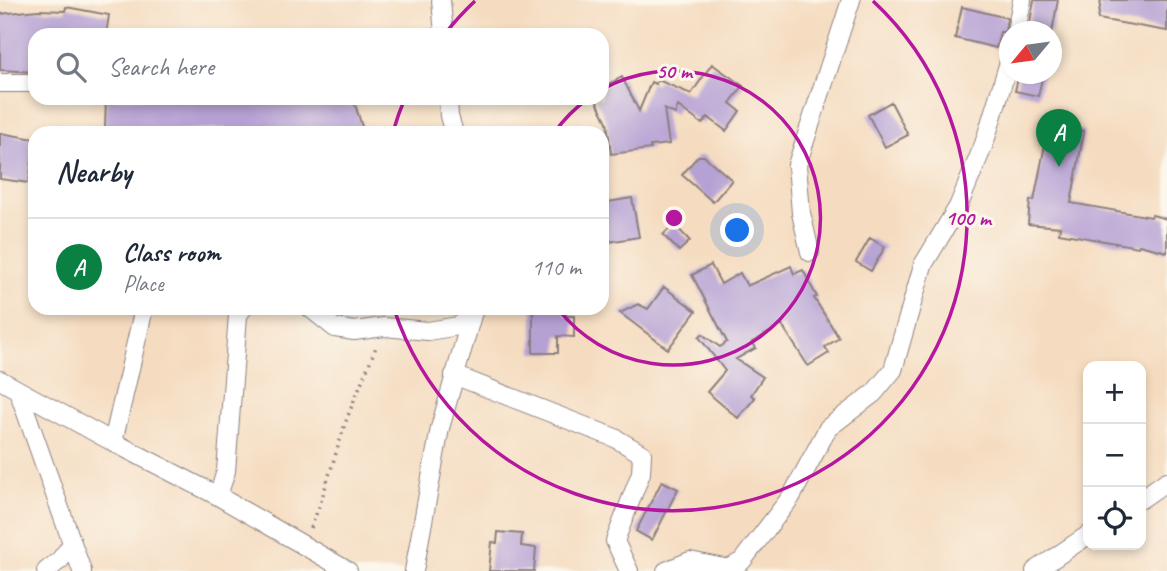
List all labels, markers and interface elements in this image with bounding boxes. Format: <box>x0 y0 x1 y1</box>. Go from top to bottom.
north arrow <box>999 21 1062 84</box>
search box <box>28 28 609 105</box>
icon: search <box>52 48 90 86</box>
text: Search here <box>108 50 214 83</box>
text: 50 m <box>656 58 694 84</box>
pin: A <box>1036 109 1082 167</box>
text: Nearby <box>56 153 132 191</box>
text: 100 m <box>945 205 993 231</box>
centre of rings <box>662 206 686 230</box>
your location <box>720 213 754 247</box>
text: Class room <box>123 236 220 269</box>
text: A <box>73 253 85 282</box>
text: 110 m <box>532 253 581 282</box>
text: Place <box>123 269 163 298</box>
map controls <box>1083 361 1146 550</box>
button: + <box>1083 361 1146 424</box>
button: − <box>1083 424 1146 487</box>
button: locate <box>1083 487 1146 550</box>

